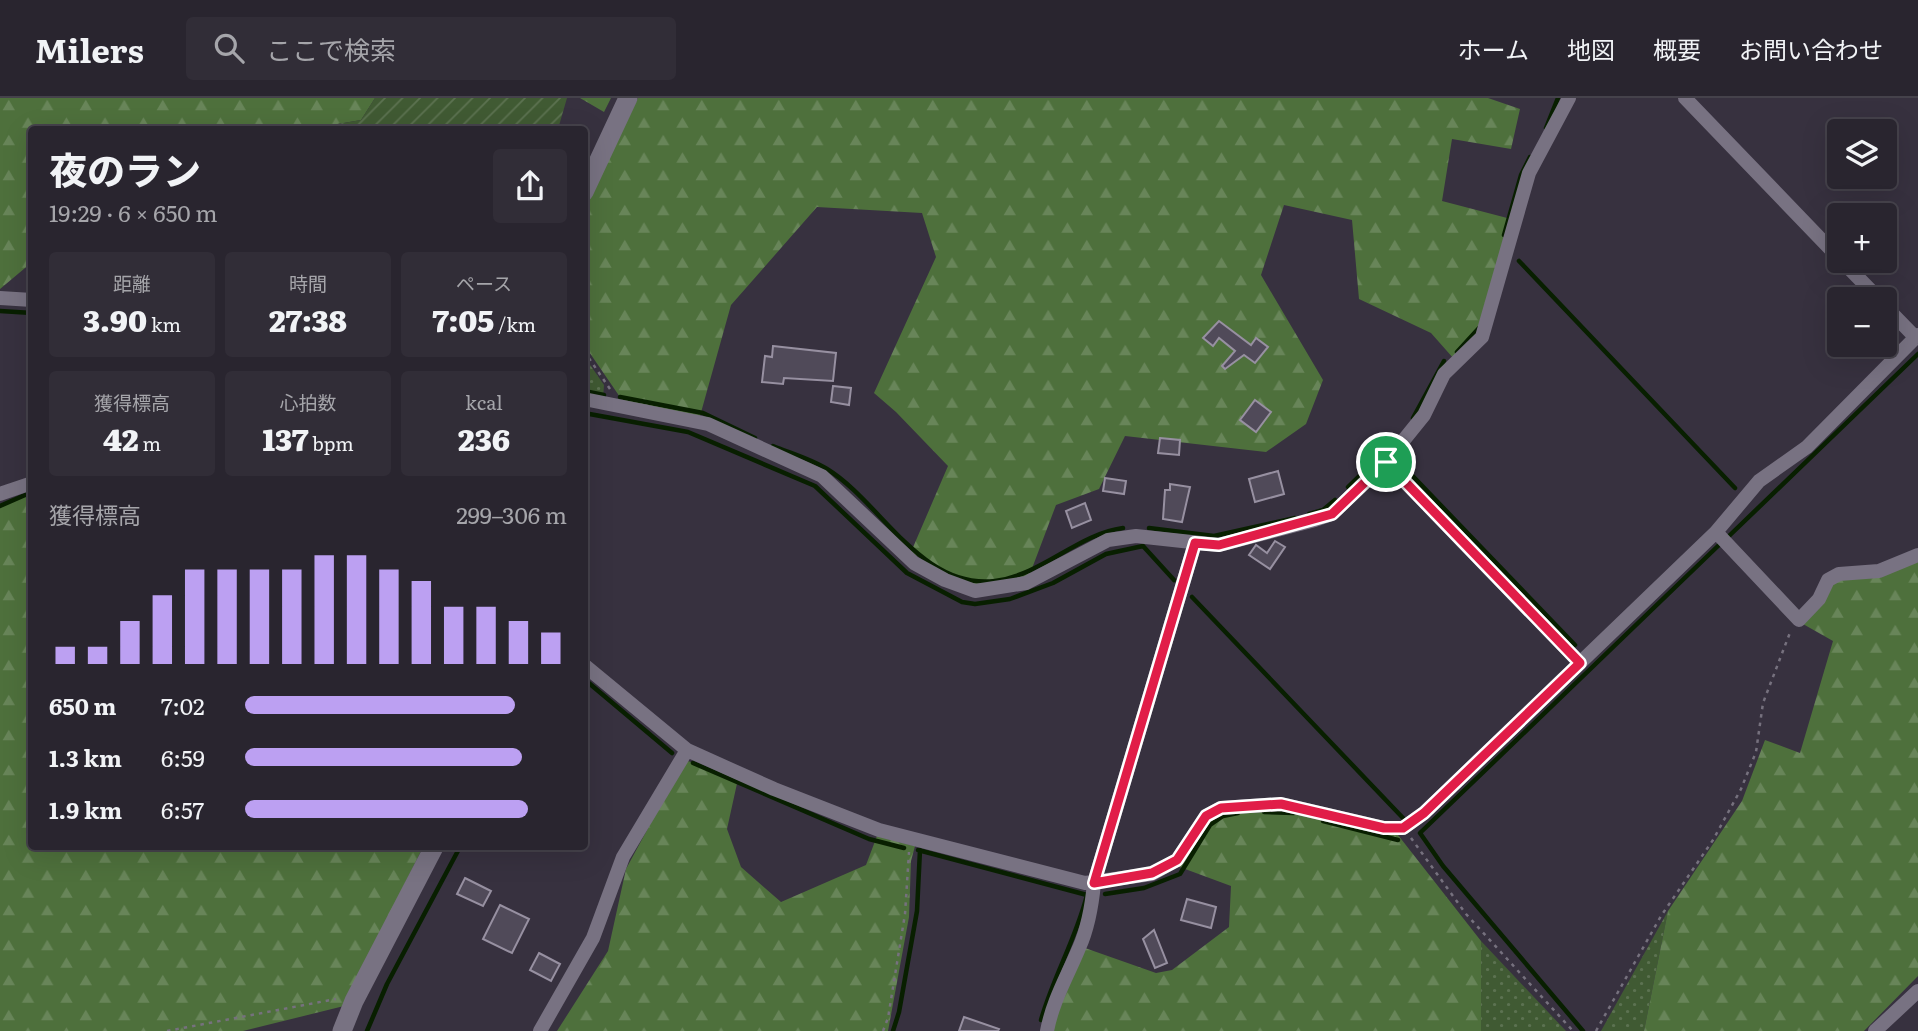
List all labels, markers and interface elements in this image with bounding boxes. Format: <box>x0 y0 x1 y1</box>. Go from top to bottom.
search box <box>186 17 676 80</box>
text: Milers <box>35 24 144 73</box>
icon: search <box>210 29 248 67</box>
text: ここで検索 <box>266 29 396 68</box>
text: ホーム <box>1458 31 1529 66</box>
text: 地図 <box>1567 31 1615 66</box>
text: 概要 <box>1653 31 1701 66</box>
text: お問い合わせ <box>1739 31 1883 66</box>
map controls <box>1827 119 1897 357</box>
button: layers <box>1827 119 1897 189</box>
text: 夜のラン <box>49 140 201 197</box>
button: share <box>493 149 567 223</box>
text: 19:29 · 6 × 650 m <box>49 195 218 229</box>
button: + <box>1827 203 1897 273</box>
text: 距離 <box>113 269 151 297</box>
text: 時間 <box>289 269 327 297</box>
text: ペース <box>456 269 512 297</box>
button: − <box>1827 287 1897 357</box>
text: 3.90 <box>83 297 147 341</box>
text: 27:38 <box>269 297 347 341</box>
text: 7:05 <box>432 297 494 341</box>
text: km <box>147 310 181 338</box>
text: /km <box>494 310 536 338</box>
text: 獲得標高 <box>94 388 170 416</box>
text: 心拍数 <box>279 388 337 416</box>
text: kcal <box>465 388 503 416</box>
text: 42 <box>103 416 139 460</box>
text: 137 <box>262 416 308 460</box>
text: 236 <box>458 416 510 460</box>
text: m <box>139 429 161 457</box>
text: bpm <box>308 429 354 457</box>
pin <box>1356 432 1416 492</box>
icon: arrive <box>1367 443 1405 481</box>
text: 獲得標高 <box>49 497 141 531</box>
text: 299–306 m <box>456 497 567 531</box>
text: 650 m <box>49 688 117 722</box>
text: 7:02 <box>161 688 205 722</box>
text: 1.3 km <box>49 740 122 774</box>
text: 6:59 <box>161 740 205 774</box>
text: 1.9 km <box>49 792 122 826</box>
text: 6:57 <box>161 792 204 826</box>

